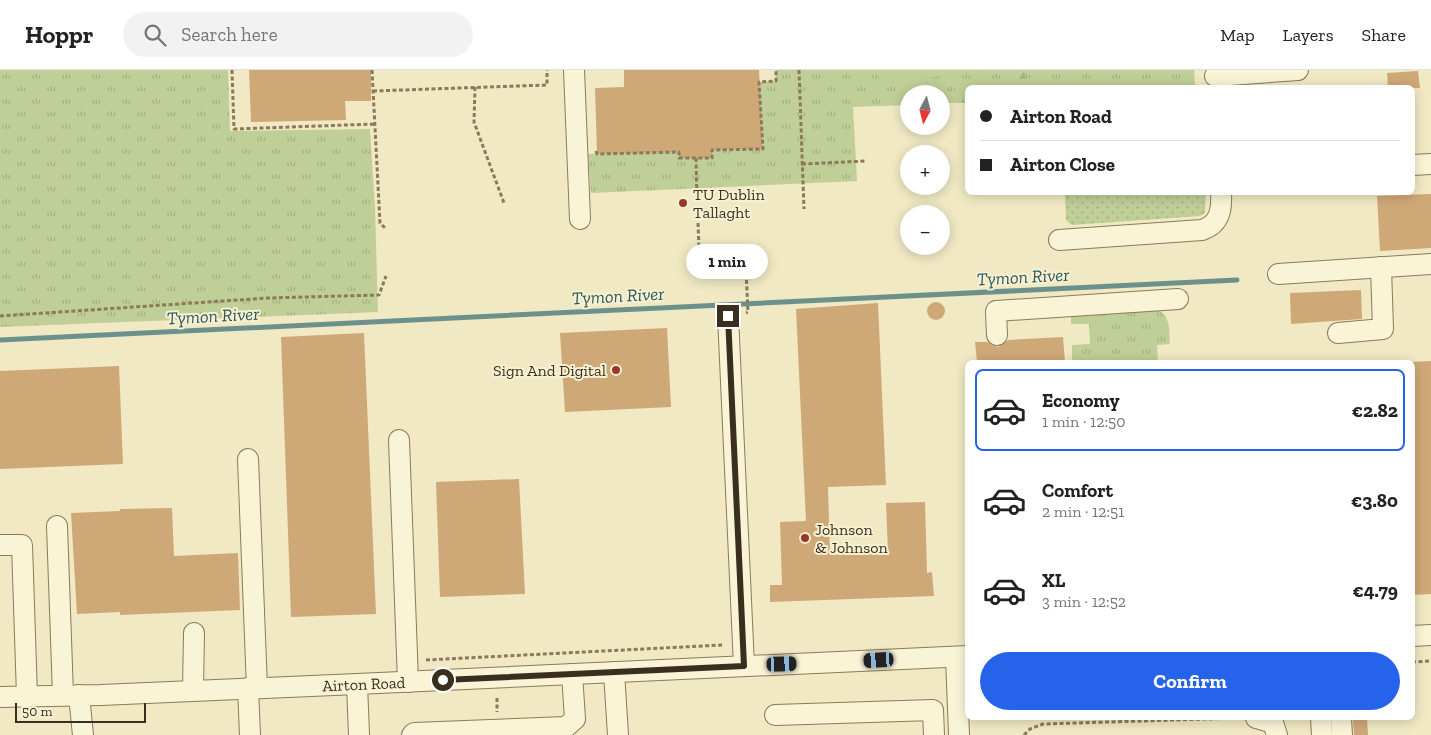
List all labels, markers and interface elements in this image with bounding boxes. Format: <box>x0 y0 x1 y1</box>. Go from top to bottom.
search box <box>123 12 473 57</box>
text: Hoppr <box>25 20 93 49</box>
icon: search <box>141 21 169 49</box>
text: Search here <box>181 23 278 46</box>
text: Map <box>1220 24 1255 46</box>
text: Layers <box>1283 24 1334 46</box>
text: Share <box>1362 24 1406 46</box>
north arrow <box>900 85 950 135</box>
map controls <box>900 85 950 255</box>
text: Airton Road <box>1010 105 1112 128</box>
button: + <box>900 145 950 195</box>
text: Airton Close <box>1010 153 1115 176</box>
place label: TU Dublin Tallaght <box>693 185 766 222</box>
marker: TU Dublin Tallaght <box>677 197 689 209</box>
button: − <box>900 205 950 255</box>
callout: 1 min <box>687 244 769 278</box>
text: 1 min <box>708 252 746 271</box>
water label: Tymon River <box>976 264 1071 290</box>
water label: Tymon River <box>571 283 666 309</box>
water label: Tymon River <box>166 303 261 329</box>
route end <box>717 305 739 327</box>
place label: Sign And Digital <box>493 361 606 380</box>
marker: Sign And Digital <box>610 364 622 376</box>
icon: car <box>982 388 1027 433</box>
text: Economy <box>1042 389 1120 412</box>
text: €2.82 <box>1352 399 1398 422</box>
text: 1 min · 12:50 <box>1042 412 1125 431</box>
icon: car <box>982 478 1027 523</box>
text: Comfort <box>1042 479 1113 502</box>
text: €3.80 <box>1351 489 1398 512</box>
text: 2 min · 12:51 <box>1042 502 1124 521</box>
place label: Johnson & Johnson <box>815 520 888 557</box>
marker: Johnson & Johnson <box>799 532 811 544</box>
icon: car <box>982 568 1027 613</box>
text: XL <box>1042 569 1065 592</box>
text: €4.79 <box>1353 579 1398 602</box>
text: 3 min · 12:52 <box>1042 592 1126 611</box>
car <box>863 652 894 668</box>
button: Confirm <box>980 652 1400 710</box>
car <box>766 656 797 672</box>
route start <box>432 669 454 691</box>
street label: Airton Road <box>322 673 406 695</box>
scale bar <box>15 700 146 723</box>
text: 50 m <box>22 703 53 720</box>

